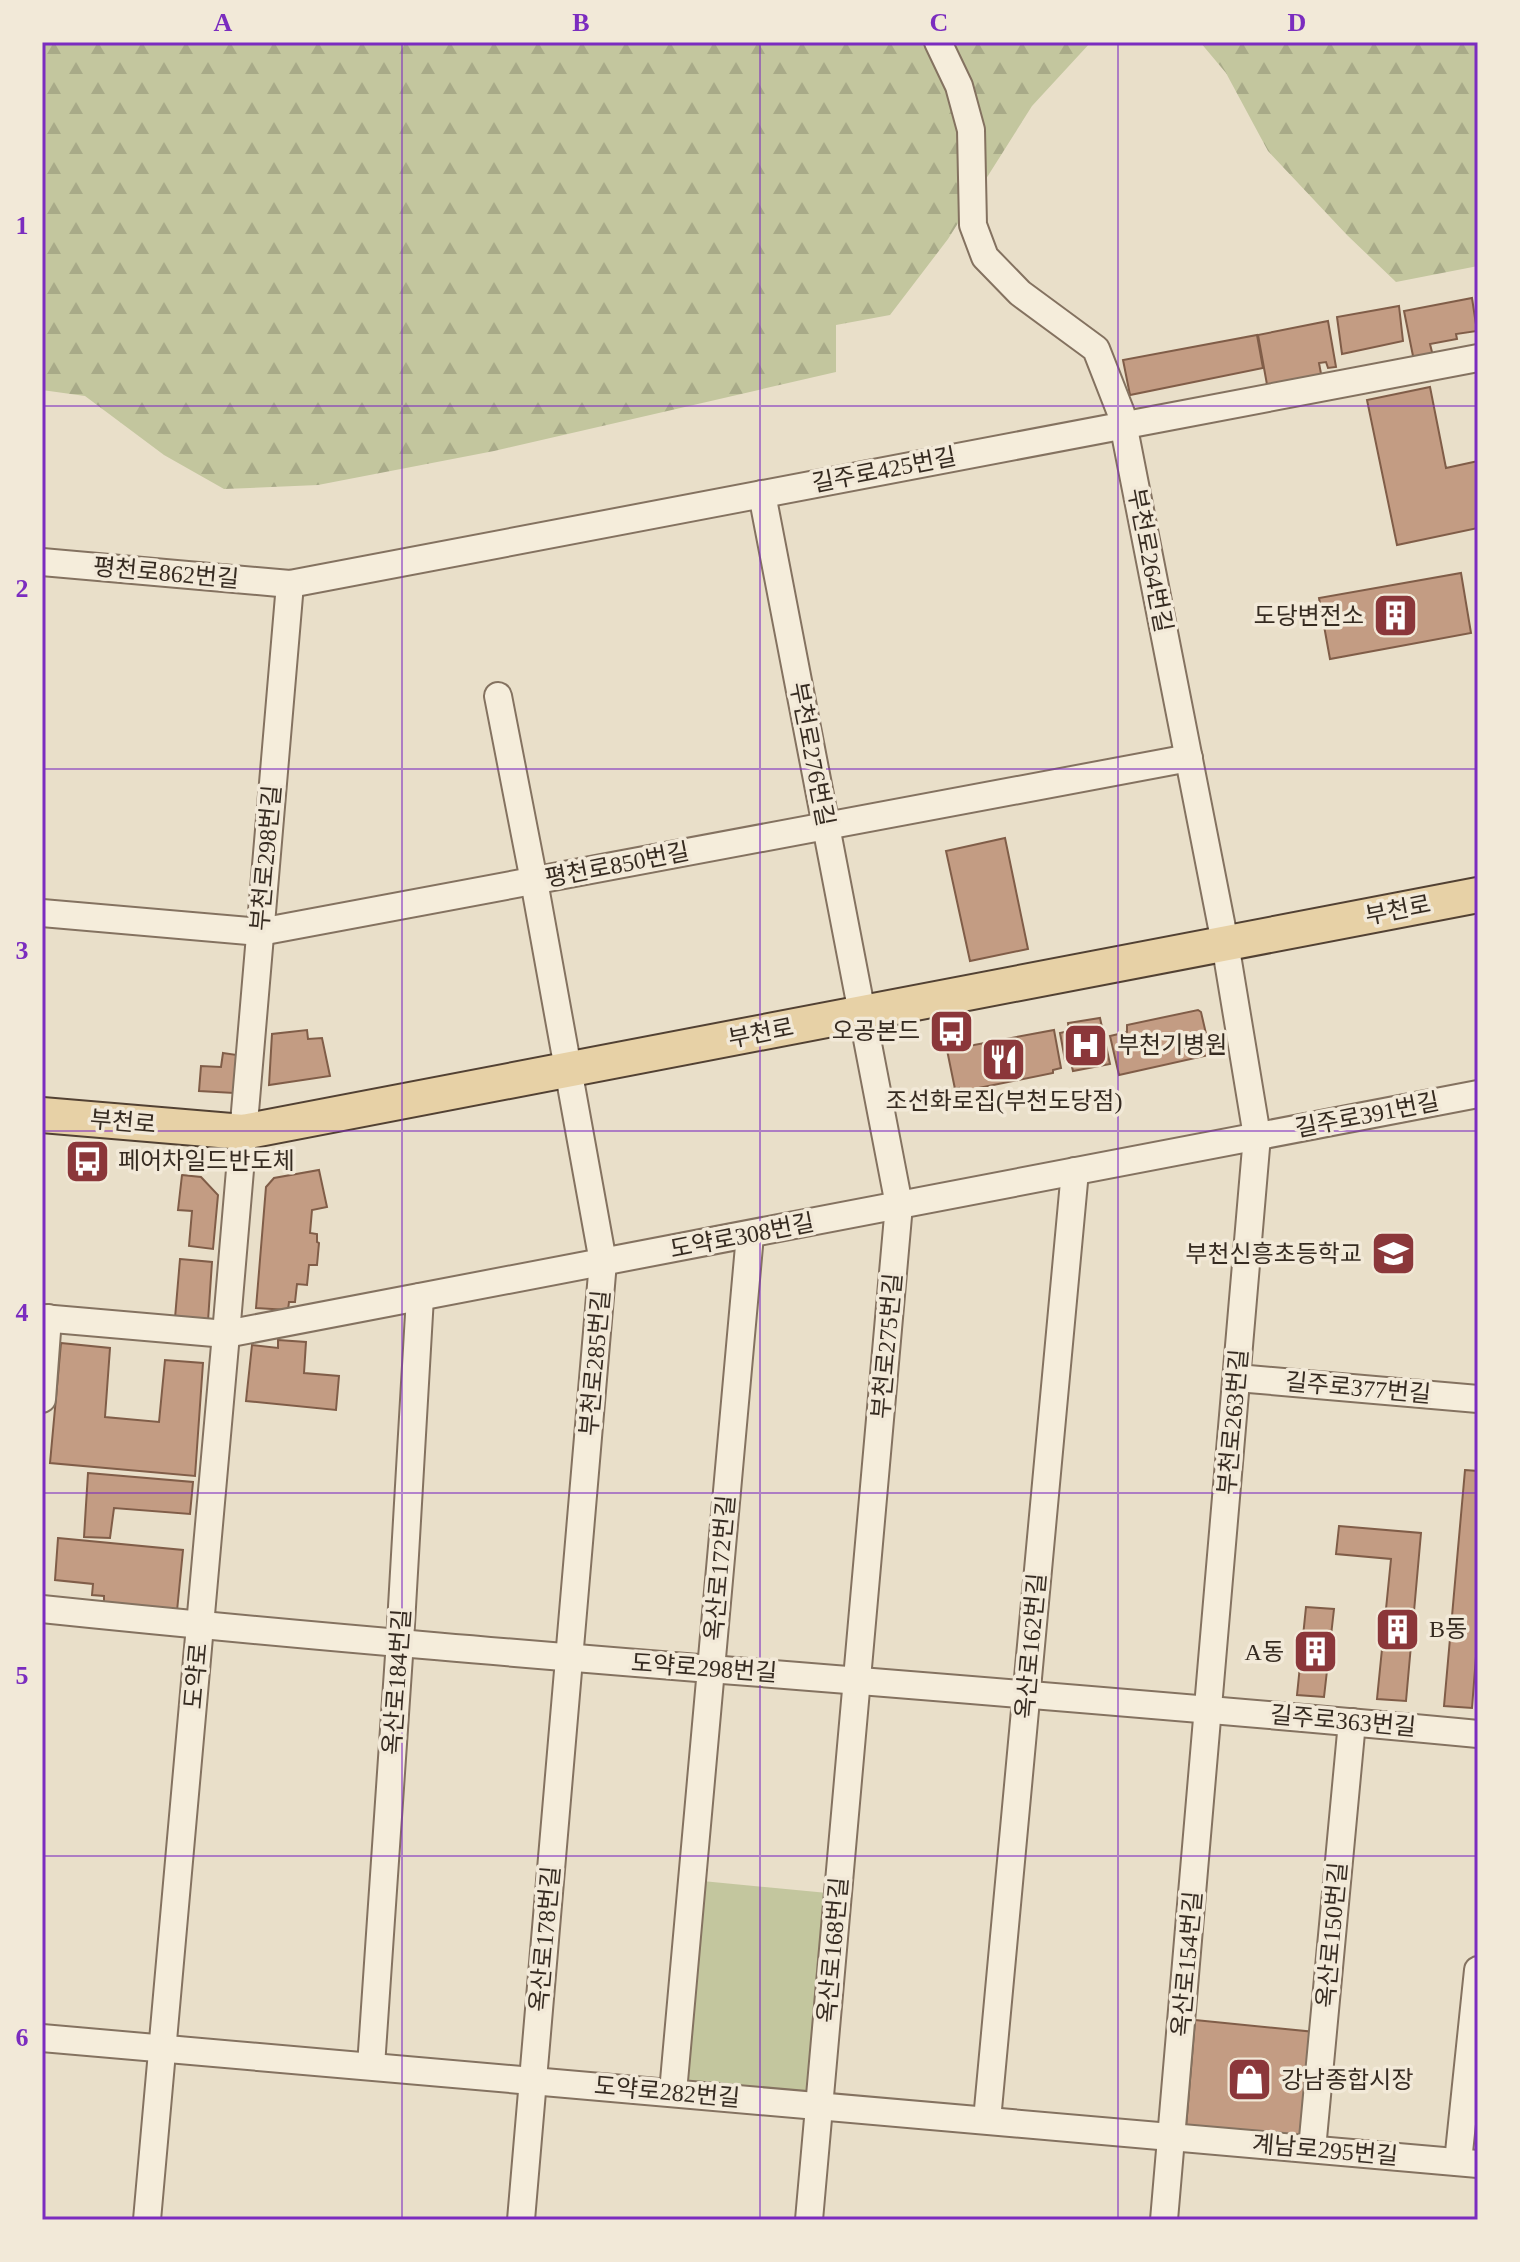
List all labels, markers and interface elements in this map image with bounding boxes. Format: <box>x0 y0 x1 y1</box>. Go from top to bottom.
text: A <box>214 8 233 37</box>
text: B <box>572 8 590 37</box>
text: C <box>930 8 948 37</box>
text: D <box>1288 8 1306 37</box>
text: 1 <box>16 211 29 240</box>
street label: 길주로425번길 <box>810 443 958 497</box>
street label: 부천로264번길 <box>1123 486 1177 634</box>
street label: 평천로862번길 <box>92 554 240 592</box>
text: 2 <box>16 574 29 603</box>
building icon: 도당변전소 <box>1371 592 1419 640</box>
place label: 도당변전소 <box>1254 603 1364 629</box>
street label: 부천로276번길 <box>785 680 839 828</box>
street label: 부천로298번길 <box>247 784 285 932</box>
street label: 평천로850번길 <box>543 838 691 892</box>
street label: 부천로 <box>1363 891 1433 929</box>
text: 3 <box>16 936 29 965</box>
bus stop icon: 오공본드 <box>927 1007 975 1055</box>
street label: 부천로 <box>726 1014 796 1052</box>
place label: 오공본드 <box>832 1018 920 1044</box>
hospital icon: 부천기병원 <box>1062 1021 1110 1069</box>
place label: 부천기병원 <box>1117 1032 1227 1058</box>
restaurant icon: 조선화로집(부천도당점) <box>980 1035 1028 1083</box>
place label: 조선화로집(부천도당점) <box>886 1088 1122 1114</box>
street label: 길주로391번길 <box>1293 1088 1441 1142</box>
street label: 부천로 <box>89 1106 157 1138</box>
bus stop icon: 페어차일드반도체 <box>63 1137 111 1185</box>
place label: 페어차일드반도체 <box>118 1148 295 1174</box>
street label: 도약로308번길 <box>668 1209 816 1263</box>
school or university icon: 부천신흥초등학교 <box>1369 1230 1417 1278</box>
place label: 부천신흥초등학교 <box>1185 1241 1362 1267</box>
street label: 부천로275번길 <box>868 1272 906 1420</box>
street label: 부천로285번길 <box>576 1289 614 1437</box>
text: 4 <box>16 1298 29 1327</box>
street label: 부천로263번길 <box>1214 1348 1252 1496</box>
street label: 길주로377번길 <box>1284 1369 1432 1407</box>
street label: 옥산로172번길 <box>701 1494 739 1642</box>
street label: 옥산로162번길 <box>1012 1572 1050 1720</box>
building icon: B동 <box>1374 1605 1422 1653</box>
street label: 옥산로184번길 <box>379 1608 415 1756</box>
place label: B동 <box>1429 1616 1467 1642</box>
building icon: A동 <box>1291 1628 1339 1676</box>
place label: A동 <box>1245 1639 1284 1665</box>
street label: 도약로 <box>180 1642 212 1710</box>
street label: 도약로298번길 <box>630 1650 778 1686</box>
text: 5 <box>16 1661 29 1690</box>
street label: 길주로363번길 <box>1269 1702 1417 1740</box>
street label: 옥산로150번길 <box>1313 1861 1351 2009</box>
street label: 옥산로178번길 <box>526 1865 564 2013</box>
street label: 옥산로168번길 <box>814 1876 852 2024</box>
street label: 옥산로154번길 <box>1168 1890 1206 2038</box>
text: 6 <box>16 2023 29 2052</box>
shop icon: 강남종합시장 <box>1226 2056 1274 2104</box>
place label: 강남종합시장 <box>1281 2067 1413 2093</box>
street label: 도약로282번길 <box>593 2073 741 2111</box>
street label: 계남로295번길 <box>1251 2131 1399 2169</box>

